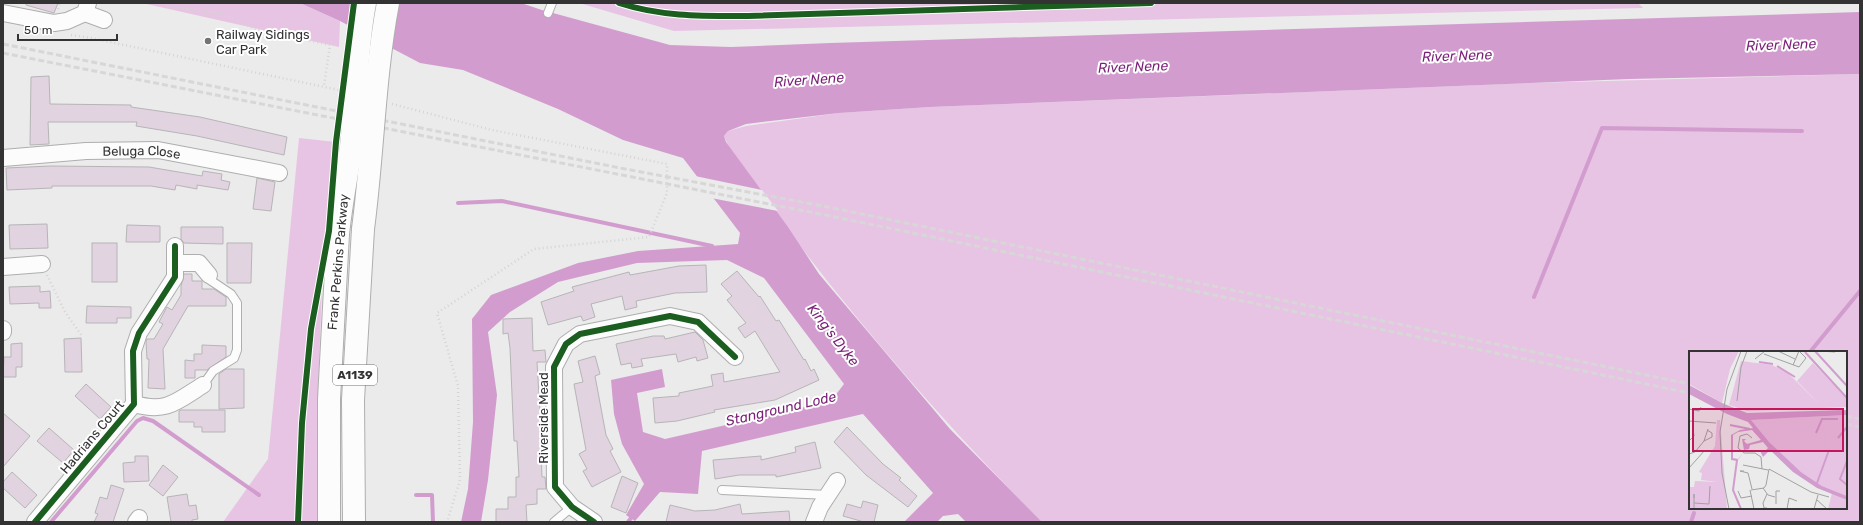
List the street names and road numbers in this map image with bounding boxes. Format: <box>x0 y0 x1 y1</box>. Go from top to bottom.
street label: Beluga Close <box>102 142 182 162</box>
street label: Frank Perkins Parkway <box>325 193 351 331</box>
road number: A1139 <box>333 365 377 385</box>
street label: Riverside Mead <box>536 372 551 464</box>
street label: Hadrians Court <box>57 397 127 477</box>

